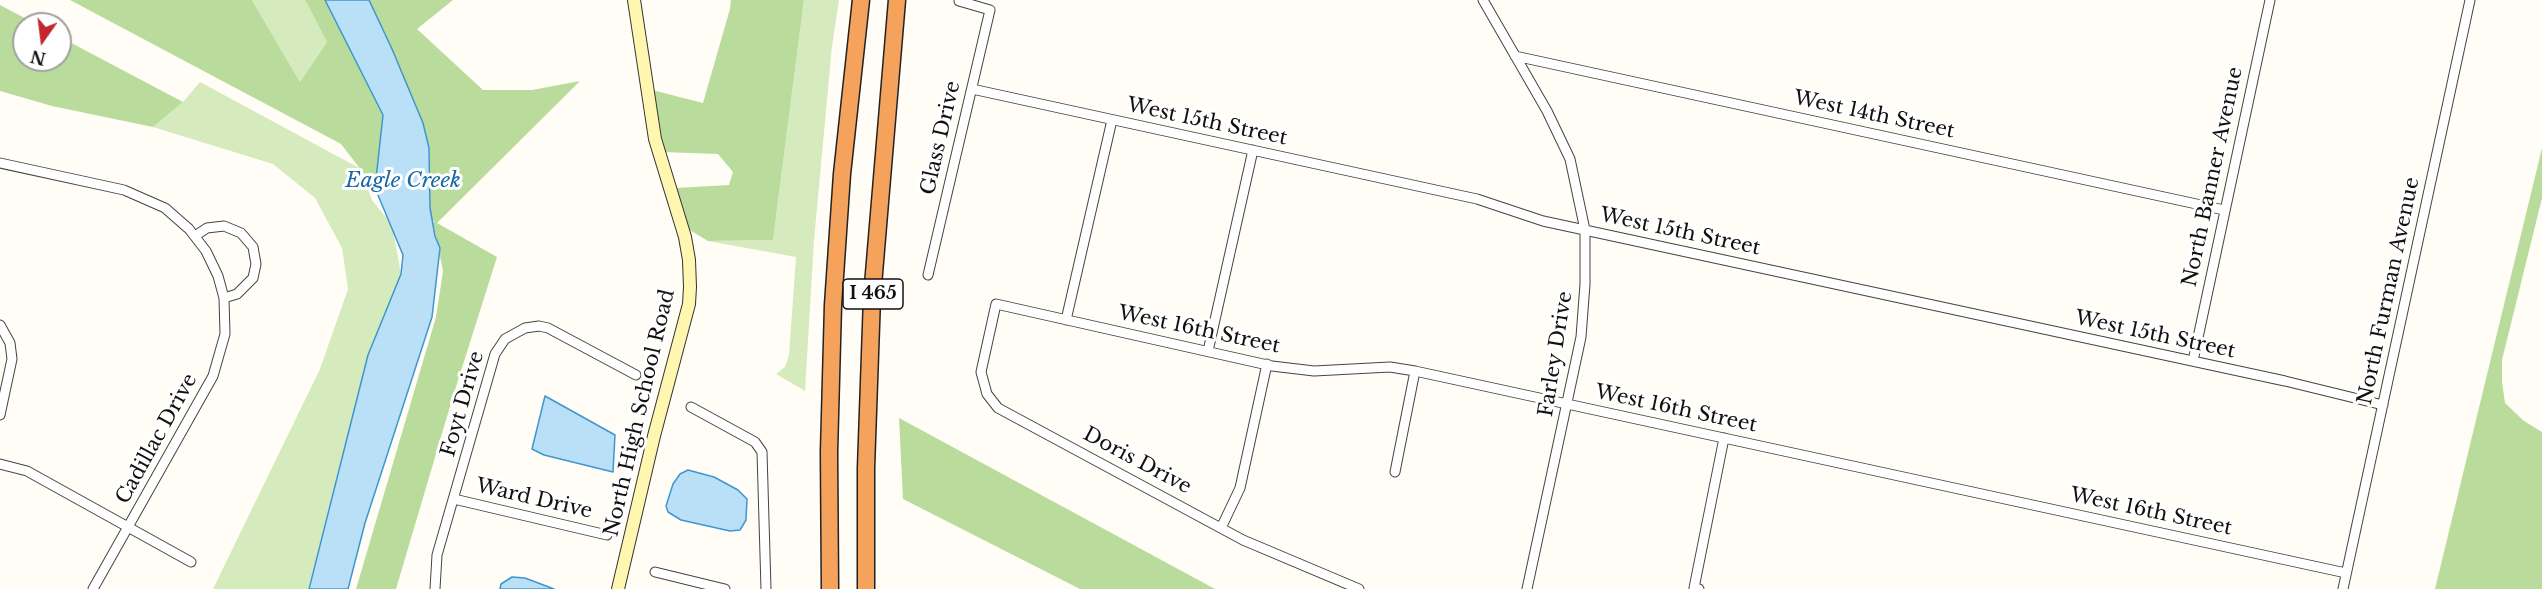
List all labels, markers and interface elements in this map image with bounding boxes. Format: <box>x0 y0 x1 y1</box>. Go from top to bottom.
north arrow <box>12 12 72 72</box>
text: N <box>28 46 48 69</box>
street label: North Banner Avenue <box>2178 65 2248 289</box>
street label: Glass Drive <box>916 79 966 197</box>
street label: West 14th Street <box>1791 86 1957 144</box>
street label: West 15th Street <box>1125 93 1289 151</box>
water label: Eagle Creek <box>345 168 461 194</box>
street label: North Furman Avenue <box>2353 175 2425 407</box>
street label: West 15th Street <box>1598 203 1762 261</box>
road number: I 465 <box>843 279 903 309</box>
street label: North High School Road <box>600 287 680 539</box>
street label: Farley Drive <box>1534 290 1578 418</box>
street label: West 16th Street <box>1116 301 1282 359</box>
street label: West 15th Street <box>2073 306 2237 364</box>
street label: Foyt Drive <box>437 349 489 459</box>
street label: Cadillac Drive <box>111 370 203 508</box>
street label: West 16th Street <box>1593 380 1759 438</box>
street label: Doris Drive <box>1079 422 1195 500</box>
street label: Ward Drive <box>474 474 594 524</box>
street label: West 16th Street <box>2068 483 2234 541</box>

